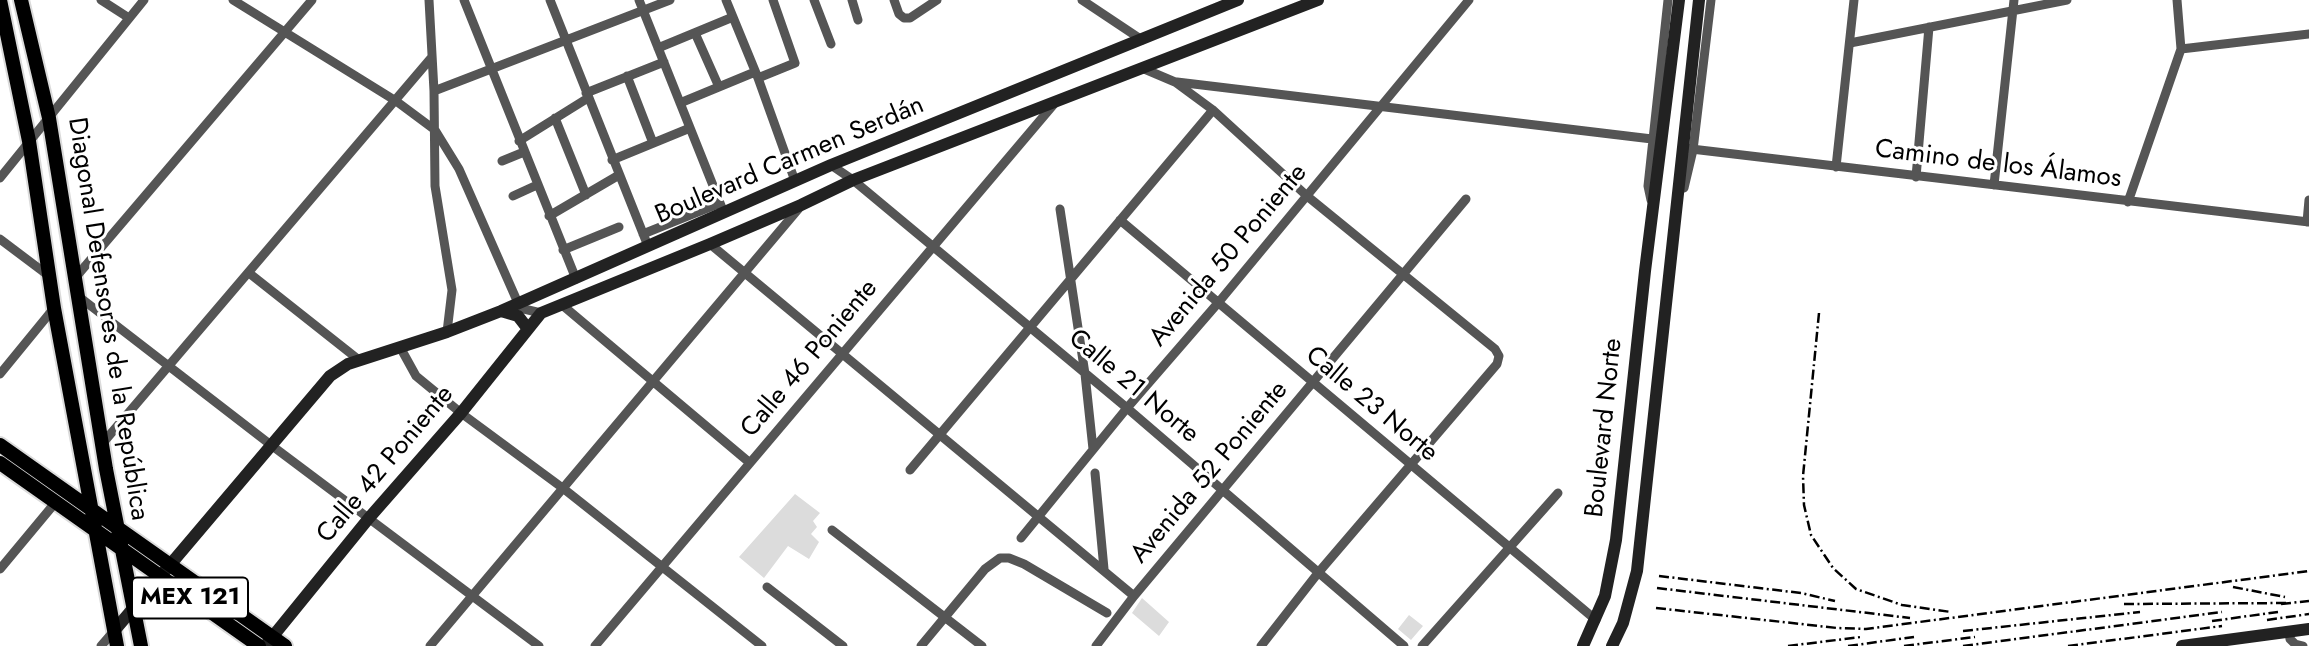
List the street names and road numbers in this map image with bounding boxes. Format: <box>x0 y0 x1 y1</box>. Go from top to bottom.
street label: Boulevard Carmen Serdán <box>651 90 929 232</box>
street label: Diagonal Defensores de la República <box>60 115 154 523</box>
street label: Camino de los Álamos <box>1873 134 2123 196</box>
street label: Avenida 50 Poniente <box>1144 158 1314 354</box>
street label: Calle 46 Poniente <box>735 274 885 444</box>
street label: Calle 21 Norte <box>1061 323 1205 451</box>
street label: Boulevard Norte <box>1580 337 1630 519</box>
street label: Calle 23 Norte <box>1298 341 1444 469</box>
street label: Avenida 52 Poniente <box>1125 376 1295 570</box>
street label: Calle 42 Poniente <box>311 380 461 550</box>
road number: MEX 121 <box>132 578 248 618</box>

